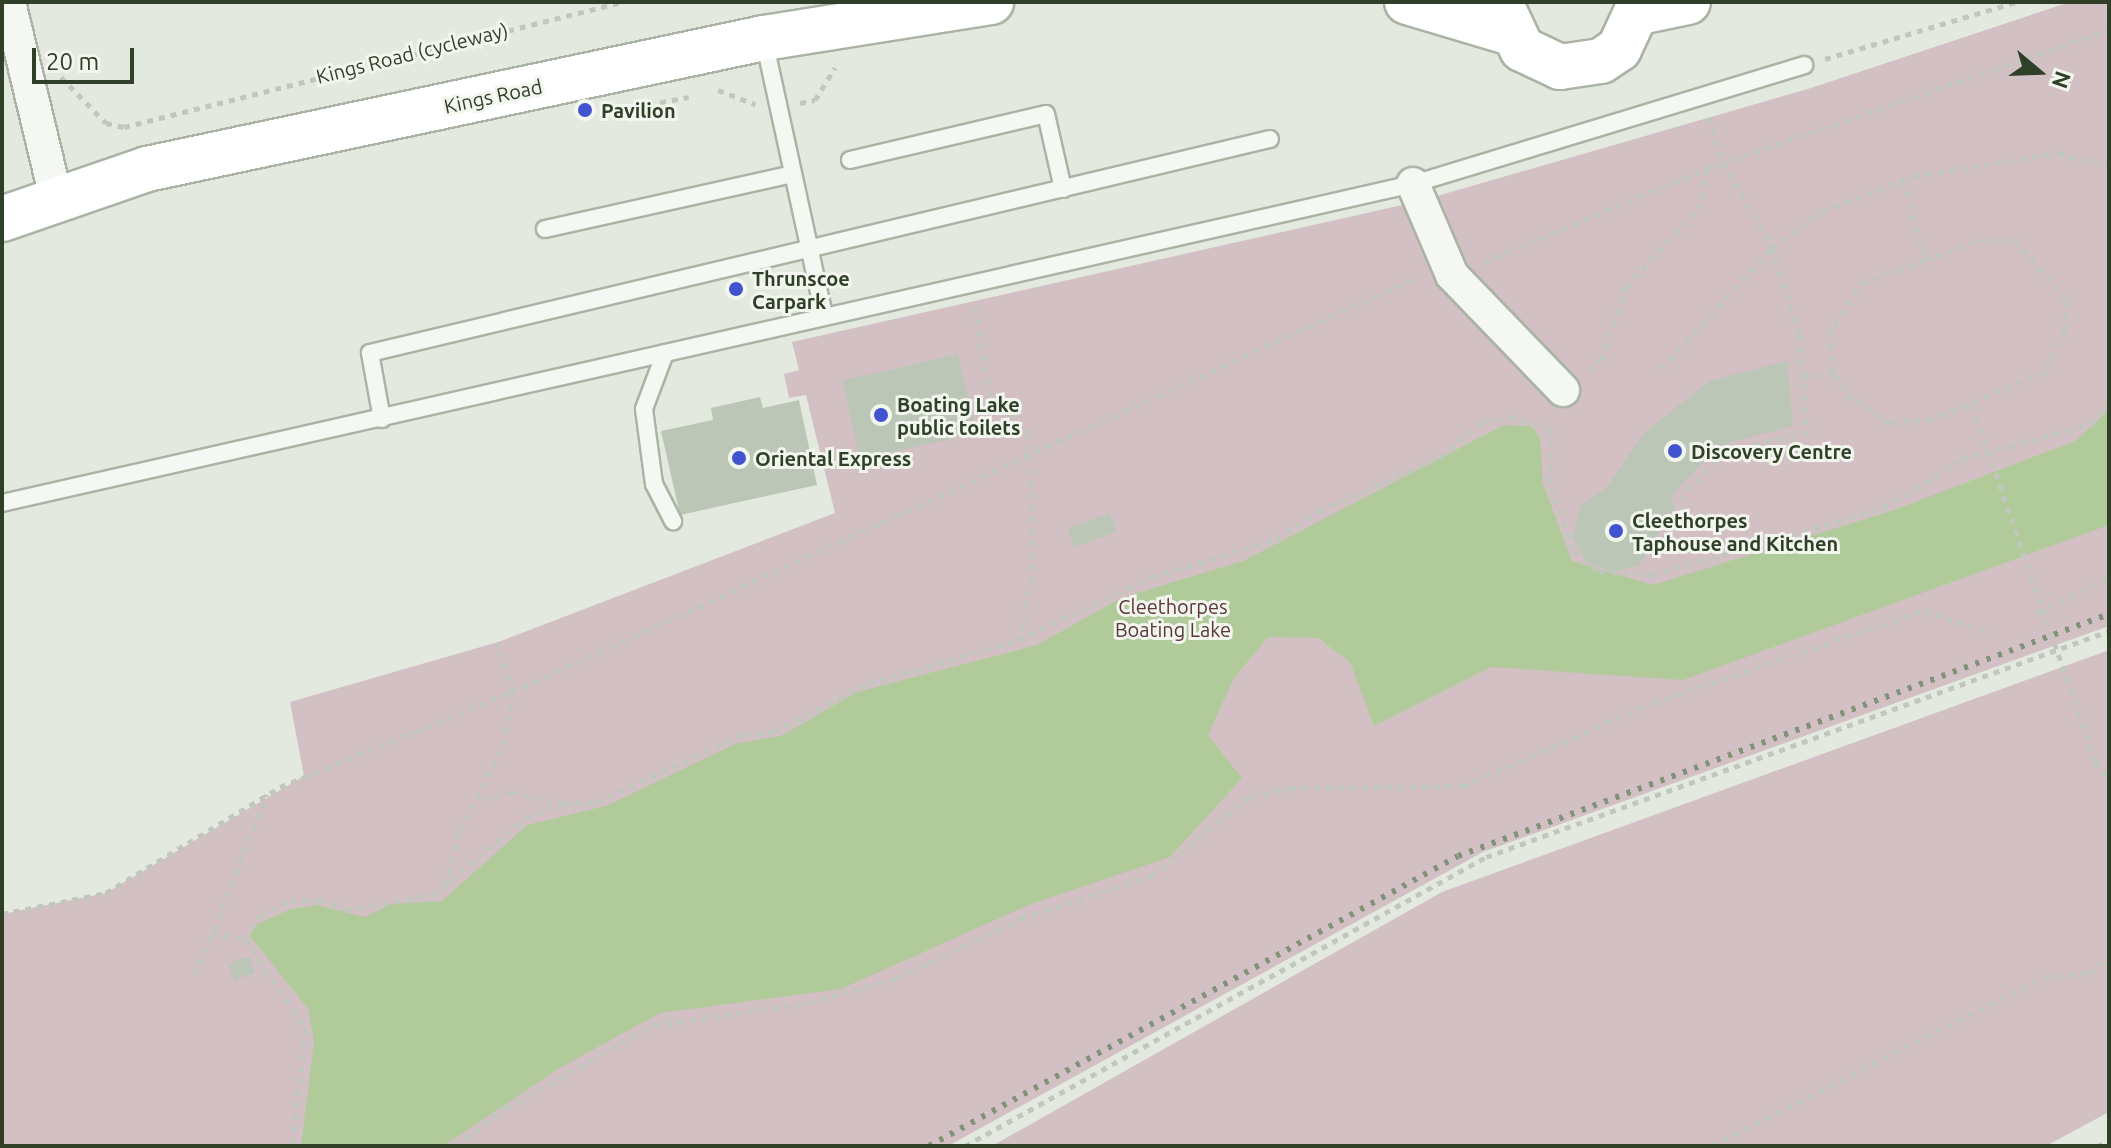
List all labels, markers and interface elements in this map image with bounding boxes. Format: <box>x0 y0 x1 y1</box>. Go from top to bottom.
street label: Kings Road (cycleway) <box>314 18 510 88</box>
scale bar <box>36 32 138 82</box>
north arrow <box>1999 32 2079 112</box>
text: 20 m <box>46 48 99 75</box>
text: N <box>2048 68 2077 92</box>
street label: Kings Road <box>442 74 544 118</box>
place label: Pavilion <box>601 98 676 122</box>
marker: Pavilion <box>576 101 594 119</box>
place label: Thrunscoe Carpark <box>752 266 850 313</box>
marker: Thrunscoe Carpark <box>727 280 745 298</box>
place label: Boating Lake public toilets <box>897 392 1020 439</box>
marker: Boating Lake public toilets <box>872 406 890 424</box>
place label: Discovery Centre <box>1691 439 1852 463</box>
marker: Discovery Centre <box>1666 442 1684 460</box>
place label: Oriental Express <box>755 446 911 470</box>
marker: Oriental Express <box>730 449 748 467</box>
place label: Cleethorpes Taphouse and Kitchen <box>1632 508 1838 555</box>
marker: Cleethorpes Taphouse and Kitchen <box>1607 522 1625 540</box>
park label: Cleethorpes Boating Lake <box>1115 594 1231 641</box>

